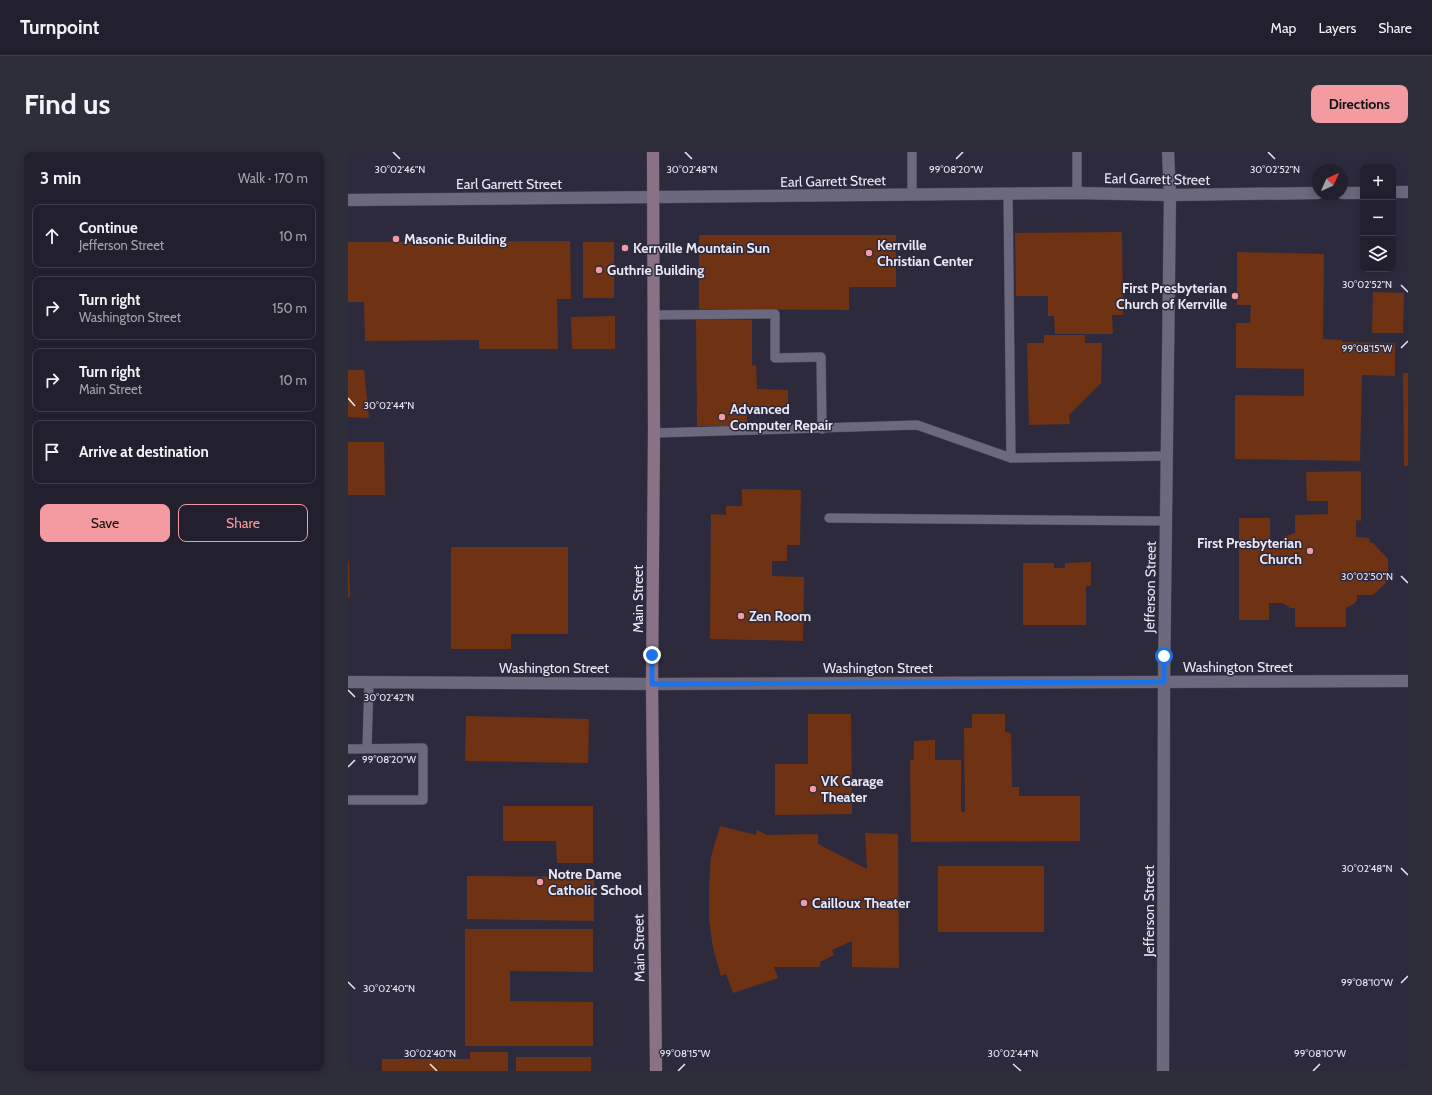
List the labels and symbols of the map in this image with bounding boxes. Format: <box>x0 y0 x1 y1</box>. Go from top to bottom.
text: 30°02'46"N <box>375 163 425 176</box>
text: 30°02'48"N <box>666 163 718 176</box>
text: 99°08'20"W <box>929 163 984 176</box>
text: 30°02'52"N <box>1250 163 1300 176</box>
north arrow <box>1312 164 1348 200</box>
street label: Earl Garrett Street <box>1104 169 1210 189</box>
street label: Earl Garrett Street <box>780 171 886 191</box>
street label: Earl Garrett Street <box>456 175 562 193</box>
place label: Masonic Building <box>404 230 507 248</box>
marker: Masonic Building <box>391 234 401 244</box>
place label: Kerrville Christian Center <box>877 236 973 270</box>
place label: Kerrville Mountain Sun <box>633 239 770 257</box>
marker: Kerrville Mountain Sun <box>620 243 630 253</box>
marker: Kerrville Christian Center <box>864 248 874 258</box>
place label: Guthrie Building <box>607 261 704 279</box>
marker: Guthrie Building <box>594 265 604 275</box>
text: 30°02'52"N <box>1342 278 1392 291</box>
place label: First Presbyterian Church of Kerrville <box>1116 279 1227 313</box>
marker: First Presbyterian Church of Kerrville <box>1230 291 1240 301</box>
text: 99°08'15"W <box>1342 342 1393 355</box>
text: 30°02'44"N <box>364 399 414 412</box>
place label: Advanced Computer Repair <box>730 400 833 434</box>
marker: Advanced Computer Repair <box>717 412 727 422</box>
place label: First Presbyterian Church <box>1197 534 1302 568</box>
street label: Jefferson Street <box>1140 541 1160 634</box>
marker: First Presbyterian Church <box>1305 546 1315 556</box>
street label: Main Street <box>629 565 647 633</box>
text: 30°02'50"N <box>1341 570 1393 583</box>
place label: Zen Room <box>749 607 811 625</box>
marker: Zen Room <box>736 611 746 621</box>
route end <box>643 646 661 664</box>
route start <box>1155 647 1173 665</box>
street label: Washington Street <box>1183 658 1293 676</box>
street label: Washington Street <box>499 659 609 677</box>
street label: Washington Street <box>823 659 933 677</box>
text: 30°02'42"N <box>364 691 414 704</box>
text: 99°08'20"W <box>362 753 417 766</box>
place label: VK Garage Theater <box>821 772 884 806</box>
marker: VK Garage Theater <box>808 784 818 794</box>
text: 30°02'48"N <box>1341 862 1393 875</box>
place label: Notre Dame Catholic School <box>548 865 643 899</box>
street label: Jefferson Street <box>1140 865 1158 958</box>
marker: Notre Dame Catholic School <box>535 877 545 887</box>
place label: Cailloux Theater <box>812 894 910 912</box>
marker: Cailloux Theater <box>799 898 809 908</box>
street label: Main Street <box>629 914 649 982</box>
text: 99°08'10"W <box>1341 976 1394 989</box>
text: 30°02'40"N <box>363 982 415 995</box>
text: 30°02'40"N <box>404 1047 456 1060</box>
text: 99°08'15"W <box>660 1047 711 1060</box>
text: 30°02'44"N <box>988 1047 1038 1060</box>
text: 99°08'10"W <box>1294 1047 1347 1060</box>

